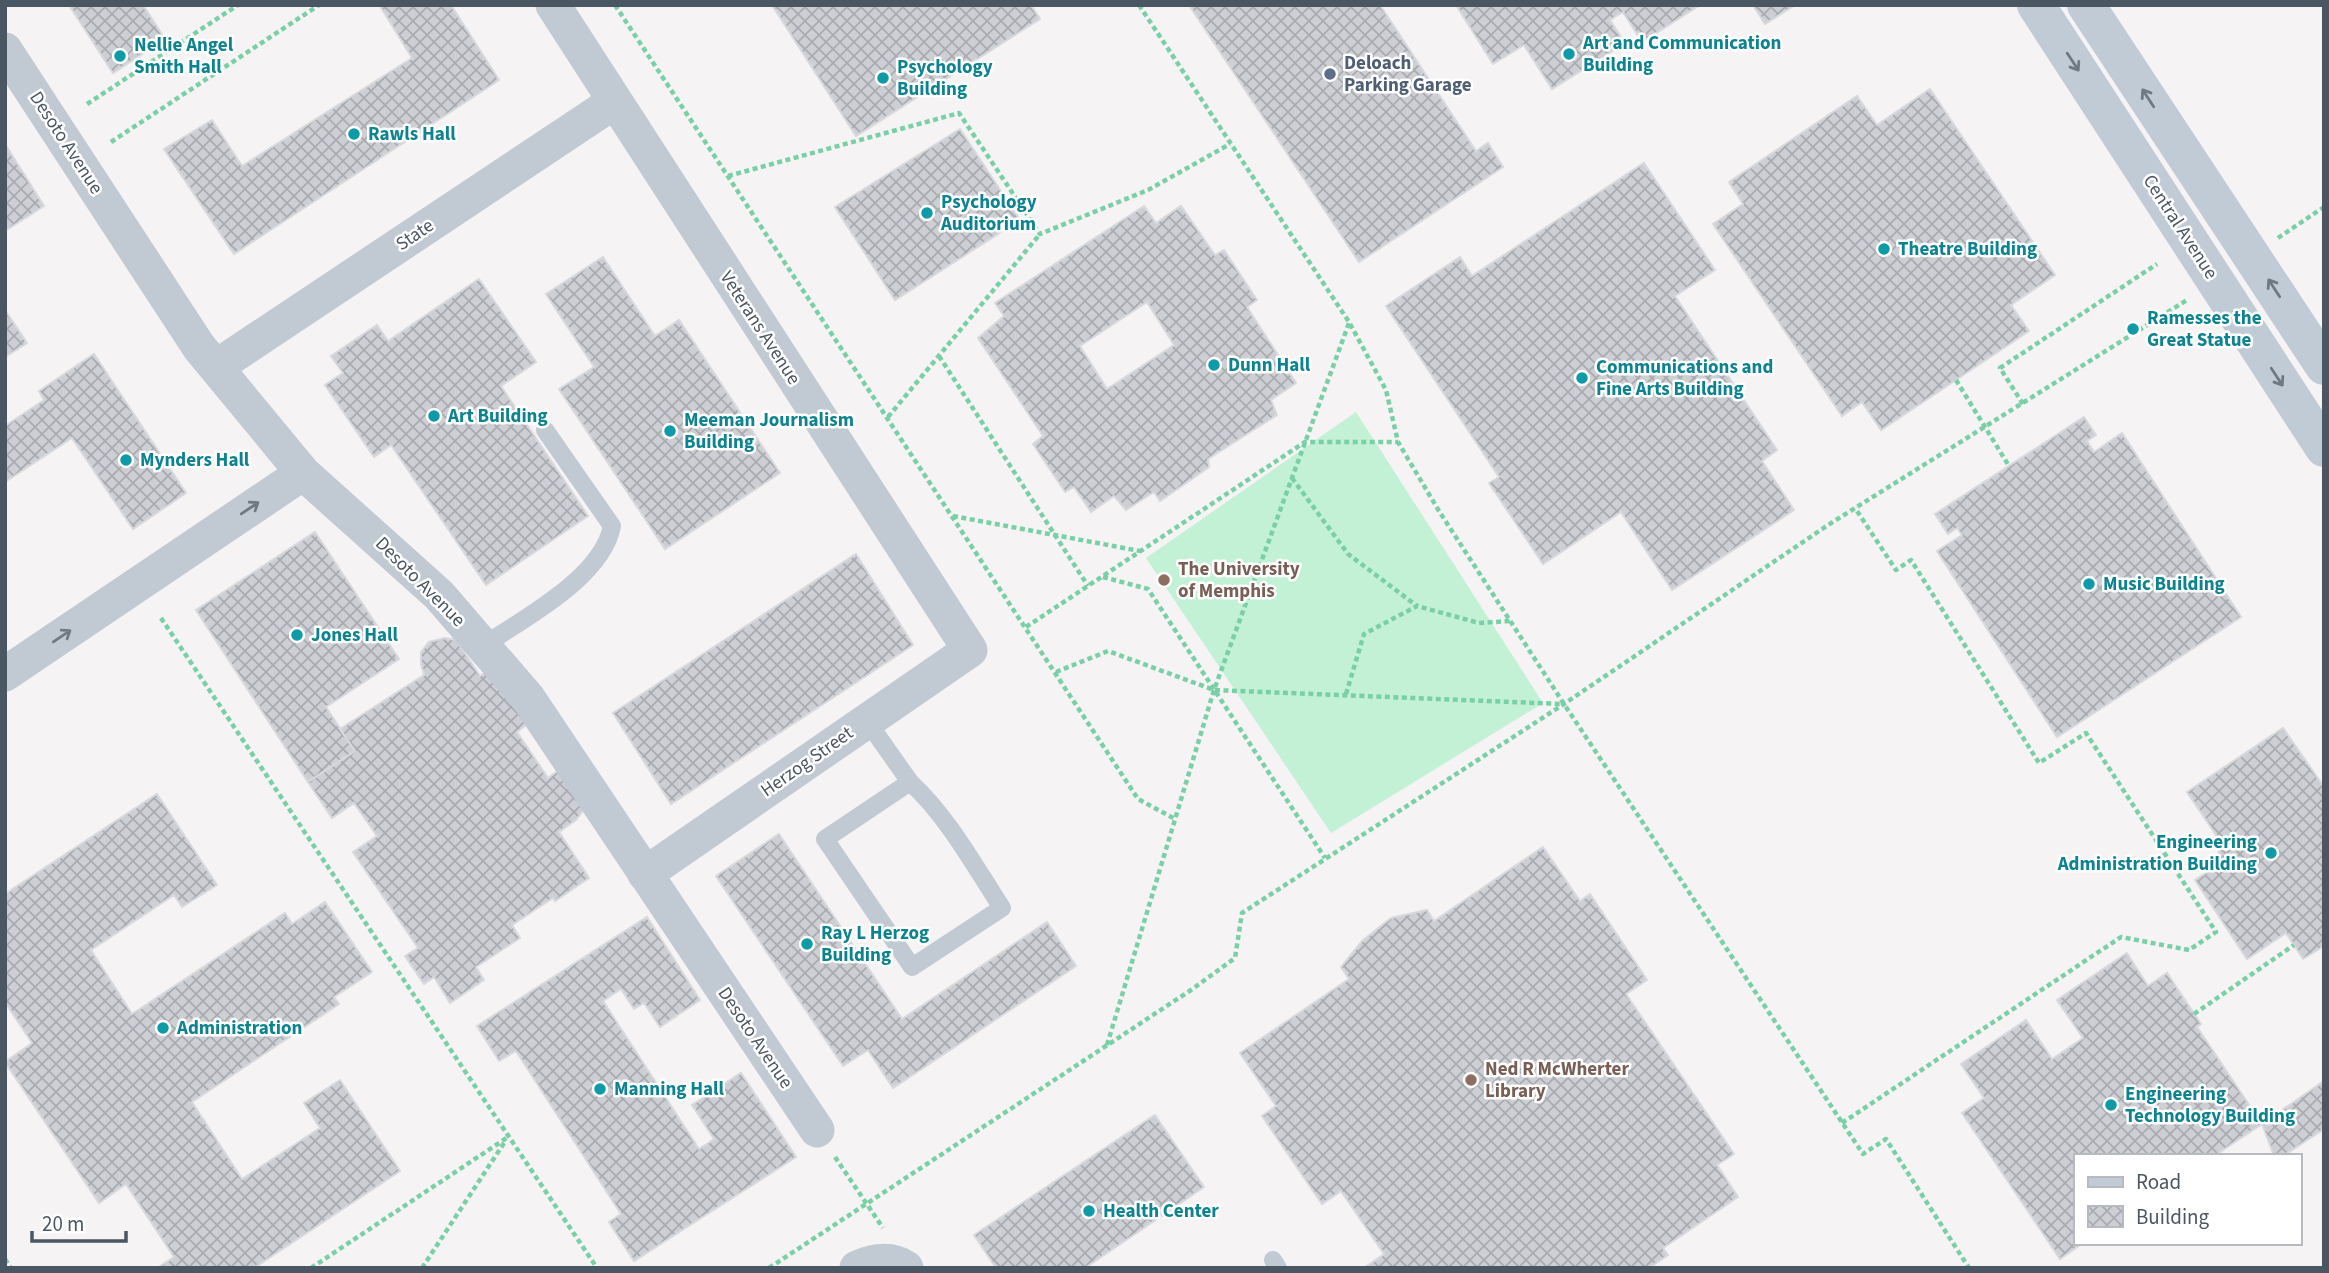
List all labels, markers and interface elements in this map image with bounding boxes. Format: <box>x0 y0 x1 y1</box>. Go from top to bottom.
place label: Art and Communication Building <box>1582 30 1781 79</box>
place label: Nellie Angel Smith Hall <box>134 32 234 81</box>
marker: Art and Communication Building <box>1561 46 1577 62</box>
marker: Nellie Angel Smith Hall <box>112 48 128 64</box>
place label: Deloach Parking Garage <box>1344 50 1472 99</box>
one-way arrow <box>2067 52 2081 72</box>
place label: Psychology Building <box>897 54 993 103</box>
marker: Deloach Parking Garage <box>1322 66 1338 82</box>
marker: Psychology Building <box>875 70 891 86</box>
street label: Desoto Avenue <box>23 86 109 200</box>
one-way arrow <box>2141 89 2155 109</box>
place label: Rawls Hall <box>368 121 456 148</box>
marker: Rawls Hall <box>346 126 362 142</box>
street label: Central Avenue <box>2136 169 2224 285</box>
place label: Psychology Auditorium <box>940 189 1037 238</box>
marker: Psychology Auditorium <box>919 205 935 221</box>
street label: State <box>391 212 439 258</box>
place label: Theatre Building <box>1898 236 2037 263</box>
marker: Theatre Building <box>1876 241 1892 257</box>
street label: Veterans Avenue <box>713 266 807 390</box>
one-way arrow <box>2266 279 2280 299</box>
place label: Ramesses the Great Statue <box>2147 305 2262 354</box>
marker: Ramesses the Great Statue <box>2125 321 2141 337</box>
place label: Dunn Hall <box>1228 352 1311 379</box>
place label: Communications and Fine Arts Building <box>1596 354 1773 403</box>
marker: Dunn Hall <box>1206 357 1222 373</box>
one-way arrow <box>2271 366 2285 386</box>
marker: Communications and Fine Arts Building <box>1574 370 1590 386</box>
place label: Art Building <box>447 403 548 430</box>
place label: Meeman Journalism Building <box>684 407 854 456</box>
marker: Art Building <box>426 408 442 424</box>
marker: Meeman Journalism Building <box>662 423 678 439</box>
place label: Mynders Hall <box>140 447 250 474</box>
marker: Mynders Hall <box>118 452 134 468</box>
one-way arrow <box>240 501 260 515</box>
street label: Desoto Avenue <box>369 531 471 633</box>
place label: The University of Memphis <box>1178 556 1300 605</box>
place label: Music Building <box>2103 571 2225 598</box>
marker: The University of Memphis <box>1156 572 1172 588</box>
marker: Music Building <box>2081 576 2097 592</box>
place label: Jones Hall <box>311 622 398 649</box>
marker: Jones Hall <box>289 627 305 643</box>
one-way arrow <box>52 629 71 643</box>
street label: Herzog Street <box>755 720 859 804</box>
place label: Engineering Administration Building <box>2057 829 2257 878</box>
marker: Engineering Administration Building <box>2263 845 2279 861</box>
place label: Ray L Herzog Building <box>821 920 929 969</box>
marker: Ray L Herzog Building <box>799 936 815 952</box>
street label: Desoto Avenue <box>711 982 799 1094</box>
place label: Administration <box>176 1015 302 1042</box>
marker: Administration <box>155 1020 171 1036</box>
place label: Ned R McWherter Library <box>1485 1056 1629 1105</box>
marker: Ned R McWherter Library <box>1463 1072 1479 1088</box>
place label: Manning Hall <box>614 1076 725 1103</box>
marker: Manning Hall <box>592 1081 608 1097</box>
place label: Engineering Technology Building <box>2125 1081 2295 1130</box>
marker: Engineering Technology Building <box>2103 1097 2119 1113</box>
legend <box>2074 1154 2301 1245</box>
text: Road <box>2136 1167 2181 1197</box>
place label: Health Center <box>1103 1198 1219 1225</box>
scale bar <box>32 1200 126 1244</box>
text: Building <box>2136 1202 2210 1232</box>
marker: Health Center <box>1081 1203 1097 1219</box>
text: 20 m <box>42 1209 84 1239</box>

